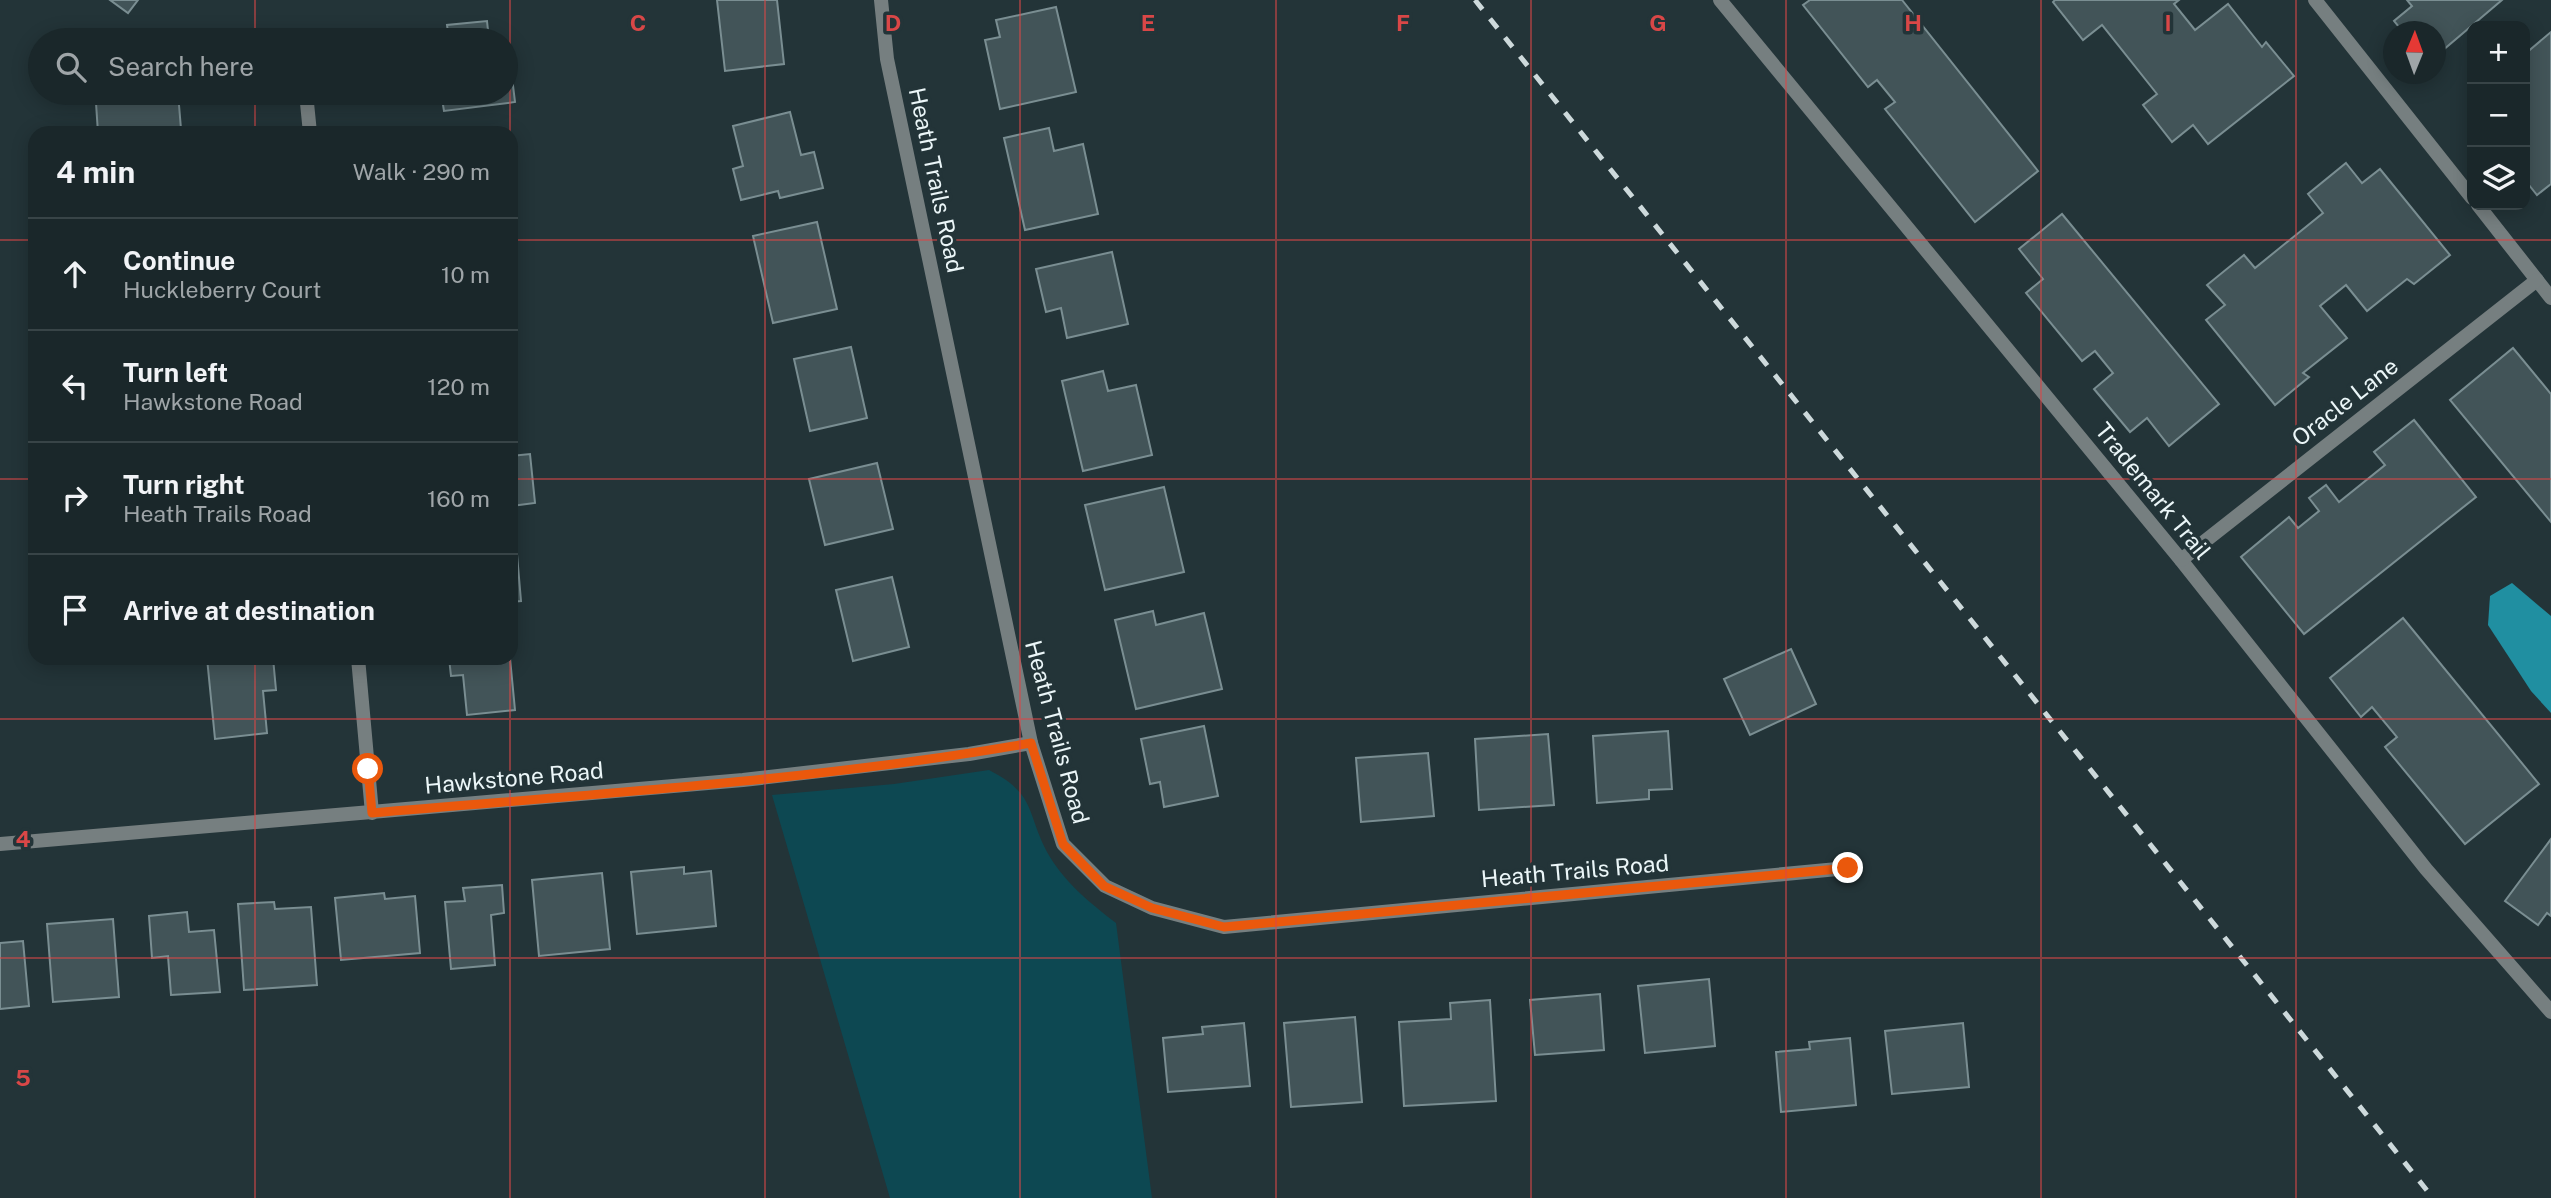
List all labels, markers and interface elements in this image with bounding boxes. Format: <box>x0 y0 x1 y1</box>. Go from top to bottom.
text: C <box>630 9 646 36</box>
text: D <box>885 9 901 36</box>
text: E <box>1141 9 1155 36</box>
text: F <box>1396 9 1410 36</box>
text: G <box>1649 9 1667 36</box>
text: H <box>1904 9 1922 36</box>
text: I <box>2164 9 2172 36</box>
north arrow <box>2383 21 2446 84</box>
map controls <box>2467 21 2530 210</box>
button: + <box>2467 21 2530 84</box>
search box <box>28 28 518 105</box>
icon: search <box>52 48 90 86</box>
text: Search here <box>108 51 254 82</box>
button: − <box>2467 84 2530 147</box>
street label: Heath Trails Road <box>904 85 969 275</box>
button: layers <box>2467 147 2530 210</box>
text: 4 min <box>56 154 135 190</box>
text: Walk · 290 m <box>353 158 490 185</box>
text: Continue <box>123 245 235 276</box>
icon: ahead <box>56 255 94 293</box>
text: 10 m <box>441 261 490 288</box>
text: Huckleberry Court <box>123 276 321 303</box>
street label: Oracle Lane <box>2286 352 2403 451</box>
text: Turn left <box>123 357 228 388</box>
icon: left <box>56 367 94 405</box>
text: 120 m <box>427 373 490 400</box>
text: Hawkstone Road <box>123 388 303 415</box>
street label: Trademark Trail <box>2090 417 2217 564</box>
text: Turn right <box>123 469 245 500</box>
icon: right <box>56 479 94 517</box>
text: 160 m <box>427 485 490 512</box>
text: Heath Trails Road <box>123 500 312 527</box>
icon: arrive <box>56 591 94 629</box>
text: Arrive at destination <box>123 595 375 626</box>
street label: Heath Trails Road <box>1020 637 1095 826</box>
route start <box>352 753 383 784</box>
street label: Hawkstone Road <box>423 756 605 799</box>
text: 4 <box>15 825 31 852</box>
street label: Heath Trails Road <box>1480 849 1670 892</box>
route end <box>1832 852 1863 883</box>
text: 5 <box>15 1064 31 1091</box>

